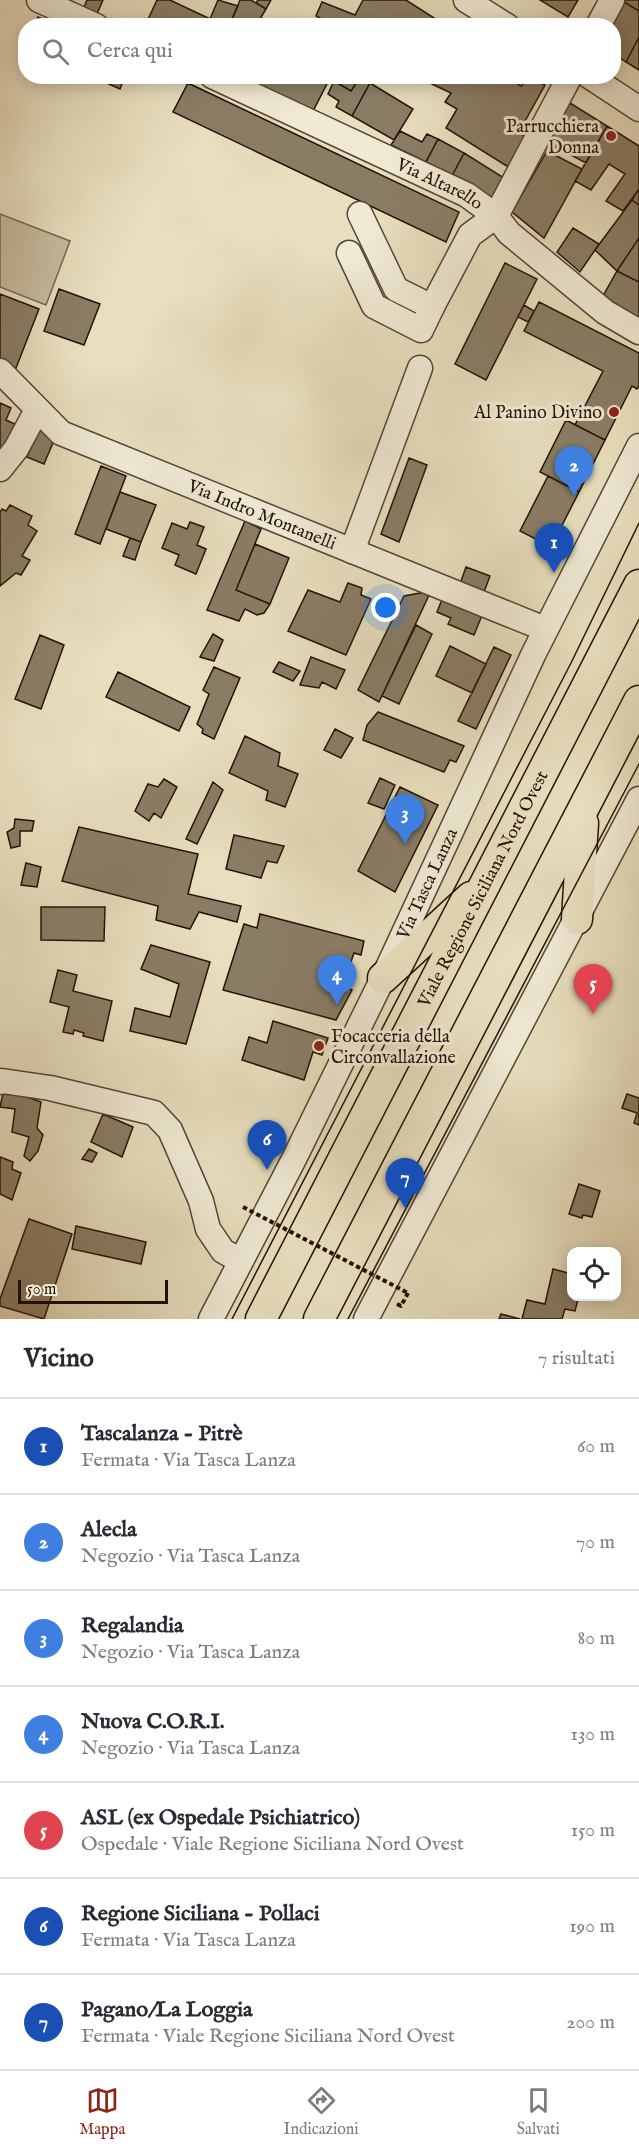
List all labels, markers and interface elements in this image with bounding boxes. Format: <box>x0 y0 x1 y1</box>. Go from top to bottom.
search box <box>18 18 621 84</box>
icon: search <box>39 35 72 68</box>
text: Cerca qui <box>87 37 173 65</box>
place label: Parrucchiera Donna <box>506 116 599 160</box>
marker: Parrucchiera Donna <box>604 129 618 143</box>
street label: Via Altarello <box>391 153 487 216</box>
place label: Al Panino Divino <box>473 402 602 425</box>
marker: Al Panino Divino <box>607 405 621 419</box>
pin: 2 <box>554 446 594 496</box>
street label: Via Indro Montanelli <box>183 475 339 556</box>
pin: 1 <box>534 524 574 573</box>
your location <box>371 593 400 622</box>
street label: Viale Regione Siciliana Nord Ovest <box>413 767 554 1013</box>
pin: 3 <box>386 794 424 844</box>
street label: Via Tasca Lanza <box>392 825 464 944</box>
pin: 4 <box>318 956 356 1005</box>
pin: 5 <box>574 964 612 1014</box>
place label: Focacceria della Circonvallazione <box>331 1026 456 1070</box>
marker: Focacceria della Circonvallazione <box>312 1039 326 1053</box>
pin: 6 <box>248 1120 286 1170</box>
pin: 7 <box>386 1158 424 1208</box>
map controls <box>567 1247 621 1301</box>
button: locate <box>567 1247 621 1301</box>
scale bar <box>18 1277 168 1304</box>
text: 50 m <box>27 1280 56 1300</box>
text: Vicino <box>24 1342 94 1375</box>
text: 7 risultati <box>538 1346 615 1371</box>
text: Tascalanza - Pitrè <box>81 1420 243 1448</box>
text: 1 <box>40 1434 47 1459</box>
text: 60 m <box>577 1434 615 1459</box>
text: Fermata · Via Tasca Lanza <box>81 1448 296 1473</box>
text: Alecla <box>81 1516 137 1544</box>
text: 2 <box>39 1530 48 1555</box>
text: 70 m <box>576 1530 615 1555</box>
text: Negozio · Via Tasca Lanza <box>81 1544 300 1569</box>
text: Regalandia <box>81 1612 184 1640</box>
text: 3 <box>40 1626 47 1651</box>
text: 80 m <box>578 1626 615 1651</box>
text: Negozio · Via Tasca Lanza <box>81 1640 300 1665</box>
text: Nuova C.O.R.I. <box>81 1708 225 1736</box>
text: 4 <box>39 1722 48 1747</box>
text: 130 m <box>570 1722 615 1747</box>
text: Negozio · Via Tasca Lanza <box>81 1736 300 1761</box>
text: ASL (ex Ospedale Psichiatrico) <box>81 1804 360 1832</box>
text: 5 <box>40 1818 47 1843</box>
text: 150 m <box>571 1818 615 1843</box>
text: Ospedale · Viale Regione Siciliana Nord Ovest <box>81 1832 464 1857</box>
text: Regione Siciliana - Pollaci <box>81 1900 320 1928</box>
text: 6 <box>39 1914 48 1939</box>
text: 190 m <box>569 1914 615 1939</box>
text: Fermata · Via Tasca Lanza <box>81 1928 296 1953</box>
text: Pagano/La Loggia <box>81 1996 253 2024</box>
text: 7 <box>39 2010 48 2035</box>
text: 200 m <box>566 2010 615 2035</box>
text: Fermata · Viale Regione Siciliana Nord Ovest <box>81 2024 455 2049</box>
tab: Mappa <box>79 2084 125 2140</box>
tab: Indicazioni <box>284 2084 359 2140</box>
tab: Salvati <box>517 2084 560 2140</box>

